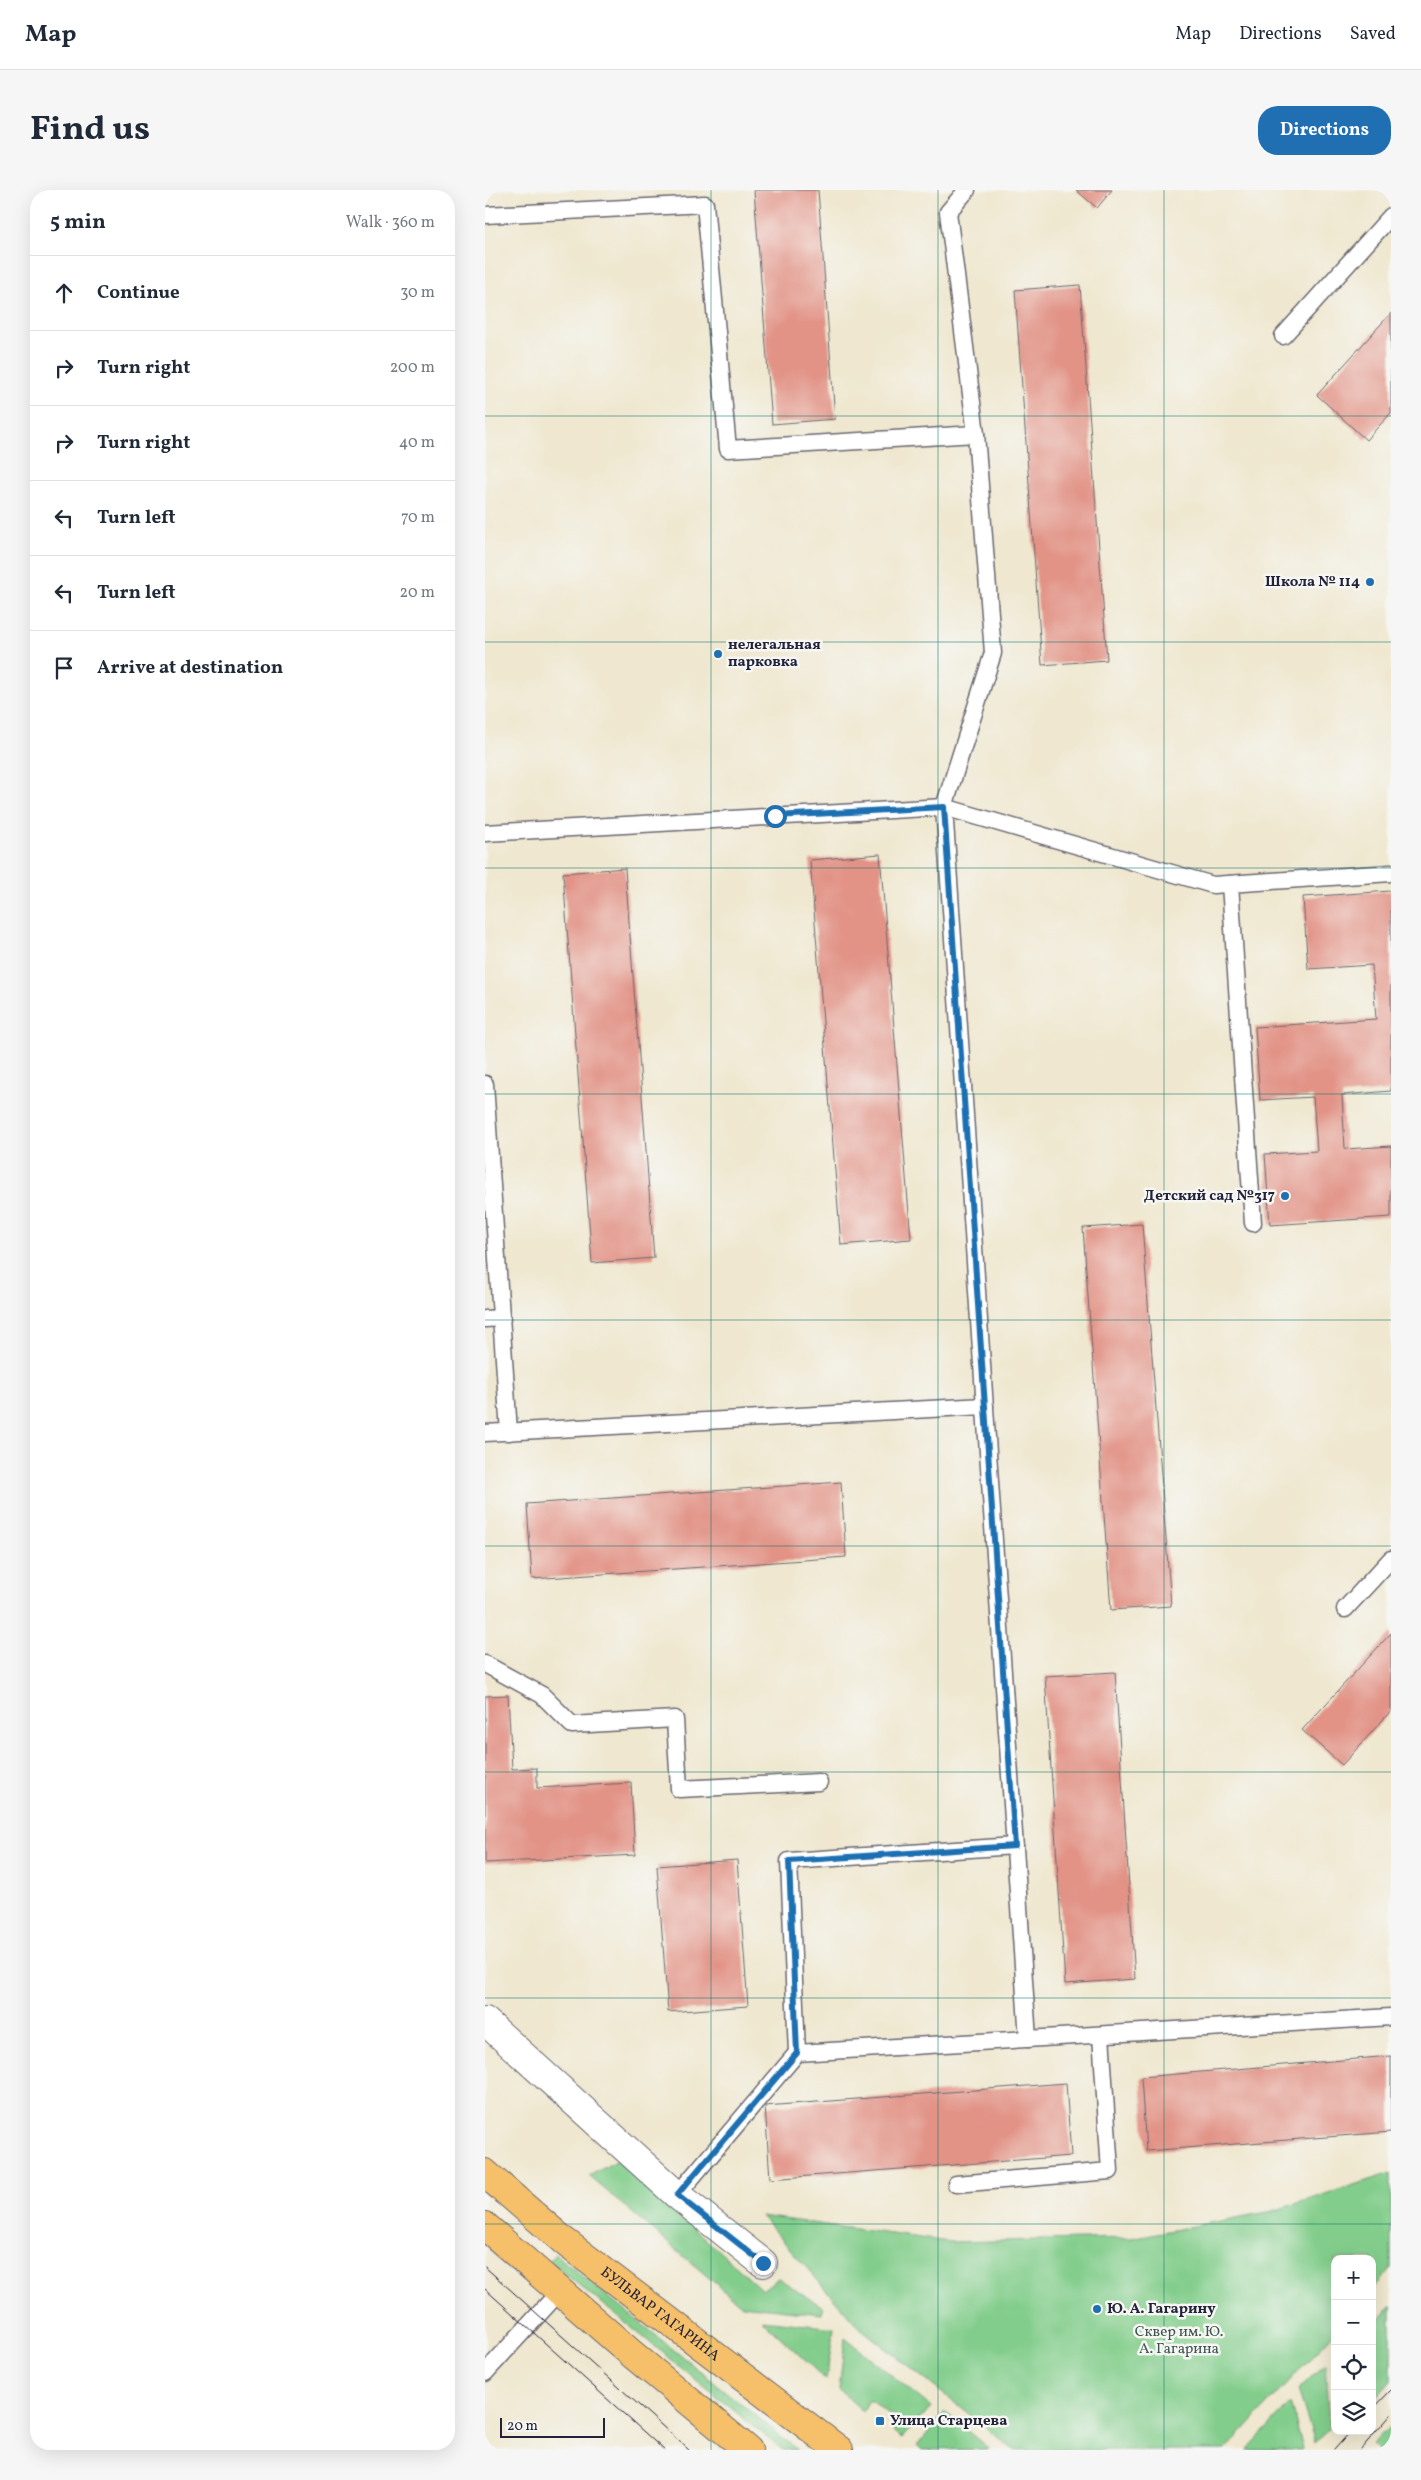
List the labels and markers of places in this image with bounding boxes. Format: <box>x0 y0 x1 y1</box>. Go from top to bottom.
place label: Школа № 114 <box>1265 572 1360 593</box>
marker: Школа № 114 <box>1364 576 1376 588</box>
place label: нелегальная парковка <box>728 635 821 673</box>
marker: нелегальная парковка <box>712 648 724 660</box>
place label: Детский сад №317 <box>1144 1186 1275 1207</box>
marker: Детский сад №317 <box>1279 1190 1291 1202</box>
place label: Ю. А. Гагарину <box>1107 2299 1216 2320</box>
marker: Ю. А. Гагарину <box>1091 2303 1103 2315</box>
place label: Улица Старцева <box>890 2411 1007 2432</box>
marker: Улица Старцева <box>874 2415 886 2427</box>

